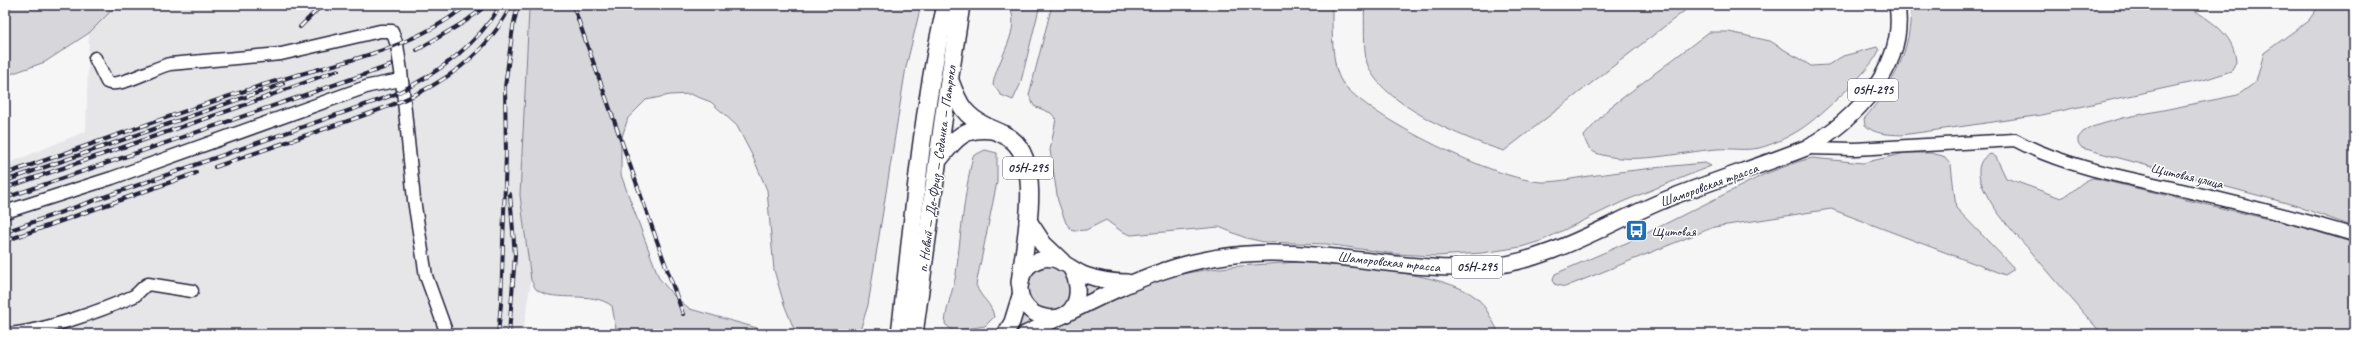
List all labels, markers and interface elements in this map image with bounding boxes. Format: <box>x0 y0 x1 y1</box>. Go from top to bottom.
street label: п. Новый — Де-Фриз — Седанка — Патрокл <box>914 64 960 273</box>
road number: 05Н-295 <box>1848 79 1898 101</box>
road number: 05Н-295 <box>1003 157 1053 179</box>
street label: Шаморовская трасса <box>1658 159 1761 211</box>
street label: Щитовая улица <box>2149 159 2226 193</box>
bus stop icon: Щитовая <box>1624 218 1650 244</box>
place label: Щитовая <box>1652 223 1697 240</box>
street label: Шаморовская трасса <box>1337 248 1442 276</box>
road number: 05Н-295 <box>1452 256 1502 278</box>

